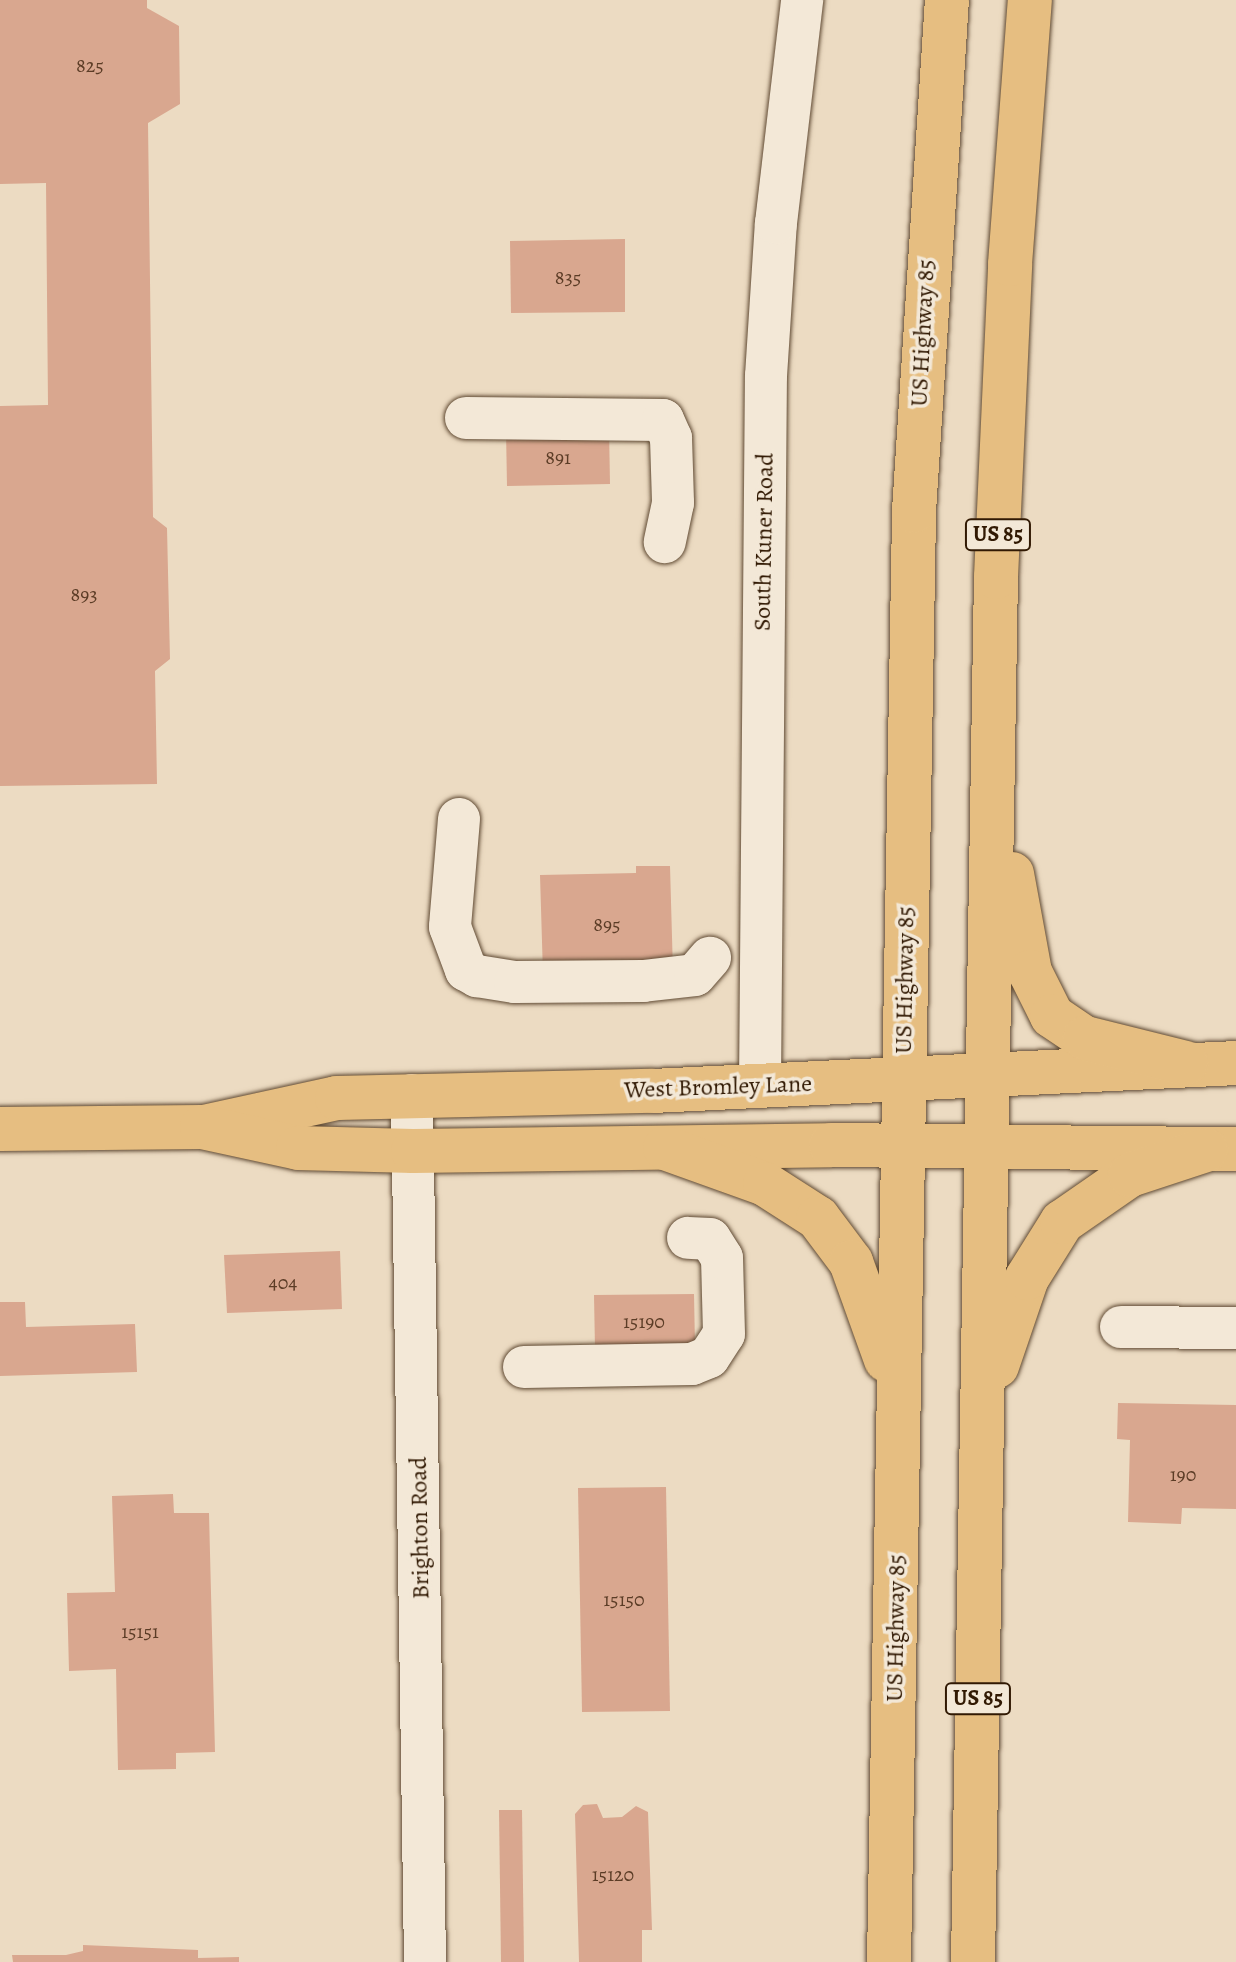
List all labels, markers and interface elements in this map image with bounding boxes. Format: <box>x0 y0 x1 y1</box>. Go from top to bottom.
house number: 825 <box>76 53 104 77</box>
street label: US Highway 85 <box>905 259 941 407</box>
house number: 835 <box>555 265 581 289</box>
house number: 891 <box>545 445 571 469</box>
street label: South Kuner Road <box>748 453 780 631</box>
road number: US 85 <box>964 517 1032 553</box>
house number: 893 <box>70 582 98 606</box>
street label: US Highway 85 <box>889 906 921 1054</box>
house number: 895 <box>593 912 621 936</box>
street label: West Bromley Lane <box>624 1069 812 1105</box>
house number: 404 <box>269 1270 297 1294</box>
house number: 15190 <box>623 1309 665 1333</box>
street label: Brighton Road <box>404 1456 436 1600</box>
house number: 190 <box>1170 1462 1196 1486</box>
street label: US Highway 85 <box>880 1554 912 1702</box>
house number: 15150 <box>603 1587 645 1611</box>
house number: 15151 <box>121 1619 159 1643</box>
road number: US 85 <box>944 1681 1012 1717</box>
house number: 15120 <box>592 1862 634 1886</box>

